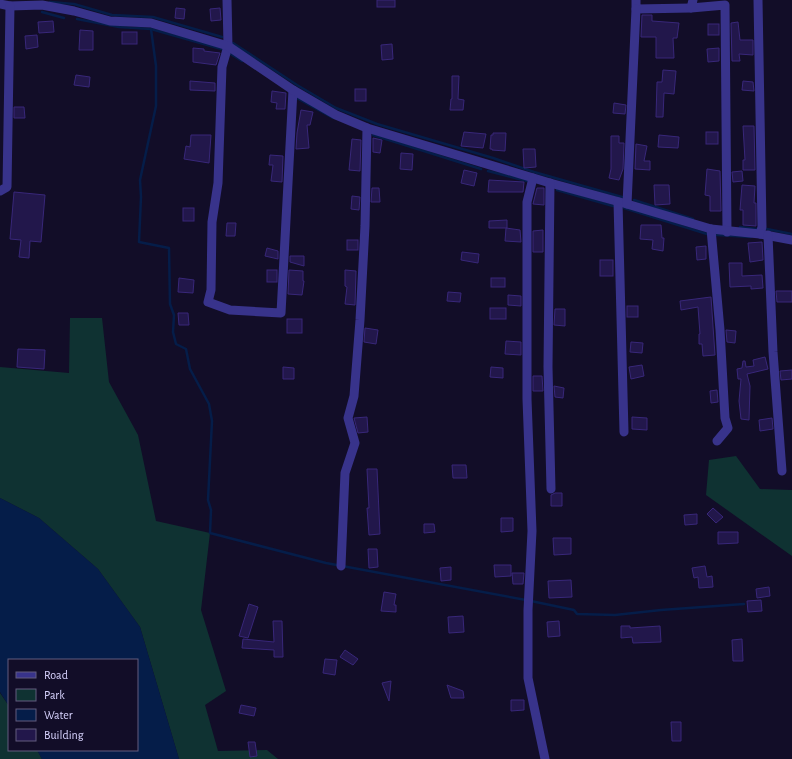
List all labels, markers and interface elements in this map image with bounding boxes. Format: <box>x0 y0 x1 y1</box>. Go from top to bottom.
legend <box>8 659 138 751</box>
text: Road <box>44 669 68 681</box>
text: Park <box>44 689 65 701</box>
text: Water <box>44 709 73 721</box>
text: Building <box>44 729 84 741</box>

